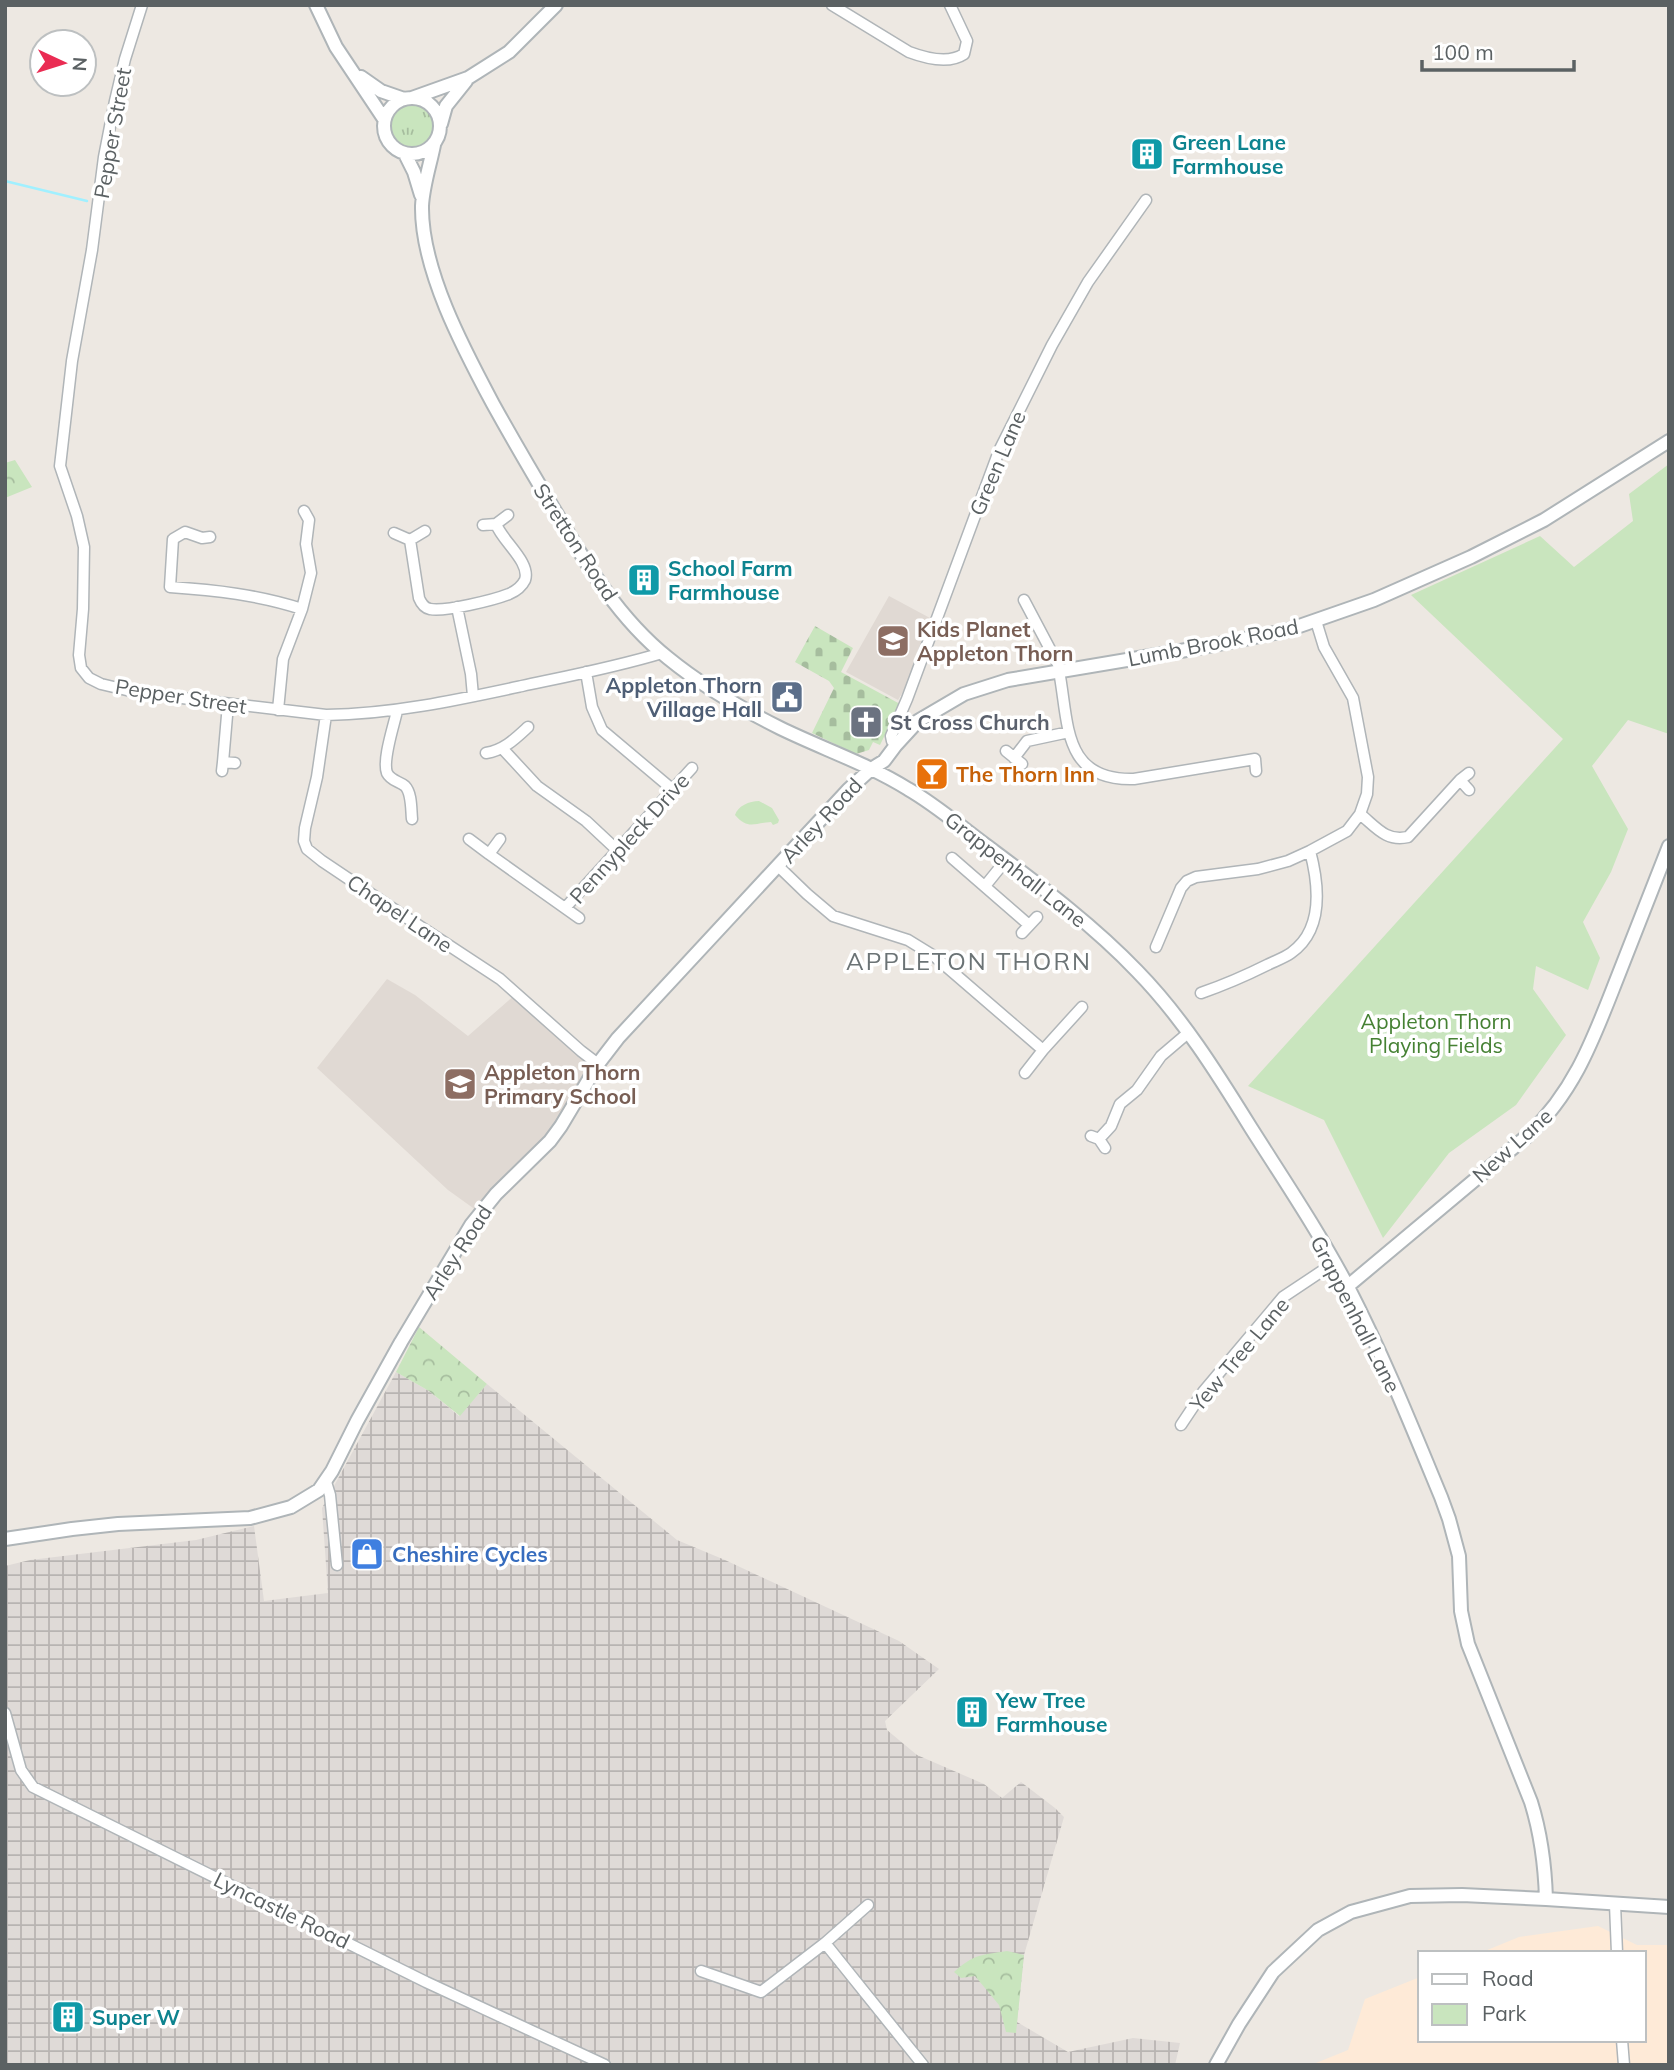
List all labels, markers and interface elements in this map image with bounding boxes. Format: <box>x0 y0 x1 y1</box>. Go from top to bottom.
north arrow <box>28 28 98 98</box>
scale bar <box>1422 28 1574 72</box>
text: 100 m <box>1432 39 1494 65</box>
text: N <box>67 56 92 72</box>
street label: Pepper Street <box>88 66 136 200</box>
place label: Green Lane Farmhouse <box>1172 129 1286 179</box>
building icon: Green Lane Farmhouse <box>1128 135 1166 173</box>
street label: Green Lane <box>963 407 1031 519</box>
street label: Stretton Road <box>528 478 624 606</box>
place label: School Farm Farmhouse <box>668 555 793 605</box>
building icon: School Farm Farmhouse <box>625 561 663 599</box>
street label: Lumb Brook Road <box>1125 613 1301 671</box>
place label: Kids Planet Appleton Thorn <box>917 616 1073 666</box>
school or university icon: Kids Planet Appleton Thorn <box>874 622 912 660</box>
place label: Appleton Thorn Village Hall <box>606 672 762 722</box>
street label: Pepper Street <box>114 673 248 719</box>
public building icon: Appleton Thorn Village Hall <box>768 678 806 716</box>
church icon: St Cross Church <box>847 703 885 741</box>
place label: St Cross Church <box>890 709 1050 735</box>
bar icon: The Thorn Inn <box>913 755 951 793</box>
place label: The Thorn Inn <box>956 761 1095 787</box>
street label: Pennypleck Drive <box>564 767 694 909</box>
street label: Arley Road <box>775 772 867 868</box>
street label: Grappenhall Lane <box>940 806 1092 932</box>
street label: Chapel Lane <box>342 868 458 958</box>
district label: APPLETON THORN <box>846 946 1092 976</box>
park label: Appleton Thorn Playing Fields <box>1361 1008 1511 1058</box>
place label: Appleton Thorn Primary School <box>484 1059 640 1109</box>
school or university icon: Appleton Thorn Primary School <box>441 1065 479 1103</box>
street label: New Lane <box>1467 1102 1557 1188</box>
street label: Arley Road <box>417 1200 497 1304</box>
street label: Grappenhall Lane <box>1305 1231 1407 1397</box>
street label: Yew Tree Lane <box>1183 1292 1294 1417</box>
shop icon: Cheshire Cycles <box>348 1535 386 1573</box>
place label: Cheshire Cycles <box>392 1541 548 1567</box>
place label: Yew Tree Farmhouse <box>995 1687 1107 1737</box>
building icon: Yew Tree Farmhouse <box>953 1693 991 1731</box>
street label: Lyncastle Road <box>210 1866 354 1954</box>
legend <box>1418 1951 1646 2042</box>
text: Road <box>1482 1965 1533 1991</box>
building icon: Super W <box>49 1998 87 2036</box>
text: Park <box>1482 2000 1526 2026</box>
place label: Super W <box>92 2004 181 2030</box>

